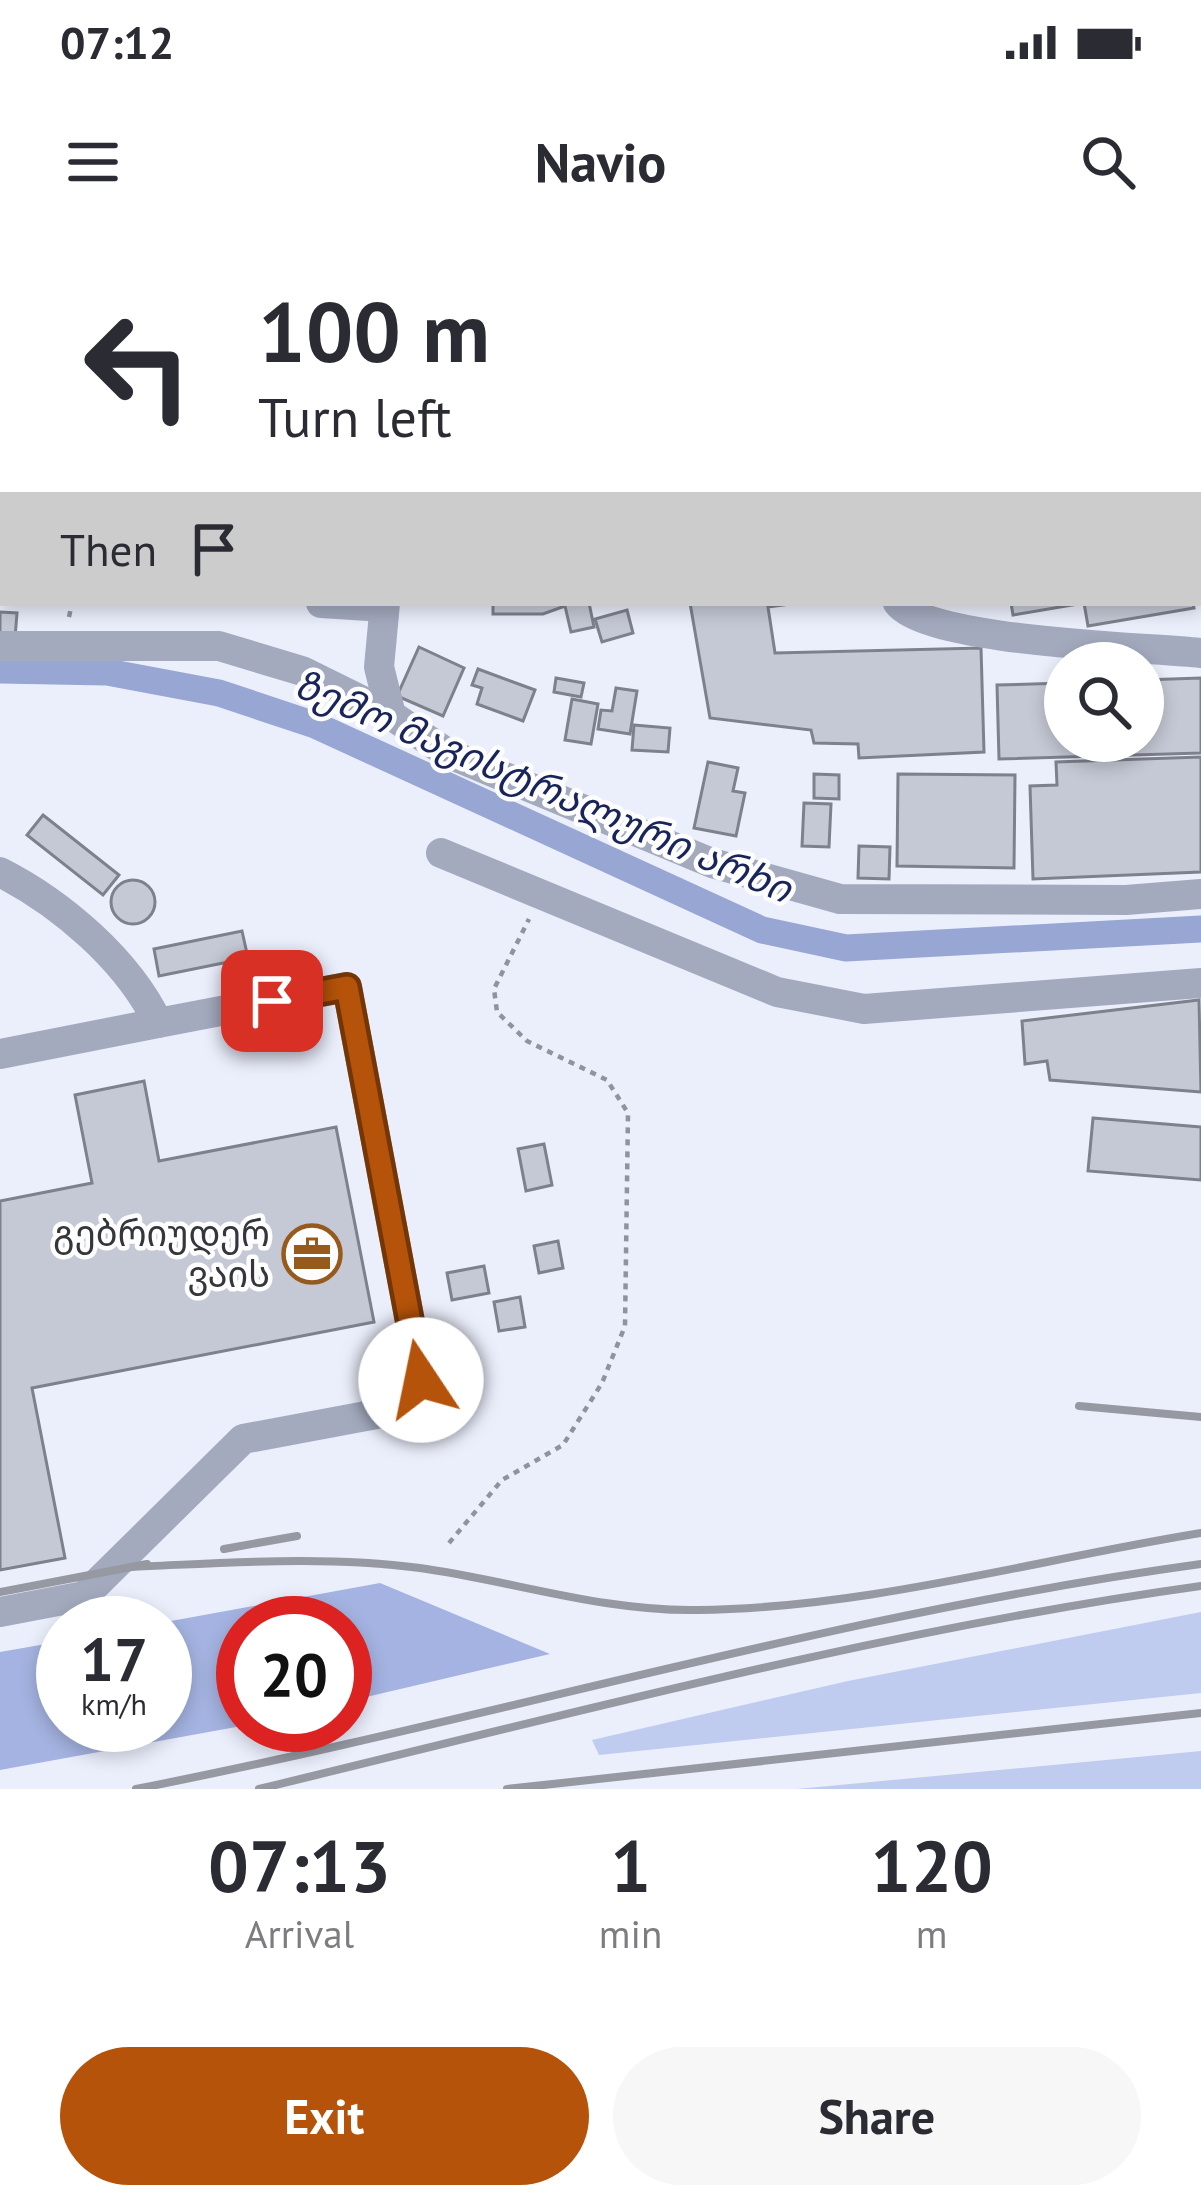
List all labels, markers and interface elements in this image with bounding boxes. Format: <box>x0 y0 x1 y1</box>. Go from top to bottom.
text: 07:12 <box>60 13 174 71</box>
text: Navio <box>535 127 666 197</box>
icon: menu <box>60 129 126 195</box>
icon: search <box>1075 129 1141 195</box>
text: 100 m <box>258 276 490 385</box>
icon: left <box>60 288 216 444</box>
text: Turn left <box>258 382 452 452</box>
icon: arrive <box>181 516 247 582</box>
text: Then <box>60 520 157 578</box>
map controls <box>1044 642 1164 762</box>
button: search <box>1044 642 1164 762</box>
water label: ზემო მაგისტრალური არხი <box>287 657 801 914</box>
pin <box>221 950 323 1052</box>
icon: arrive <box>239 968 305 1034</box>
place label: გებრიუდერ ვაის <box>53 1209 270 1297</box>
office icon: გებრიუდერ ვაის <box>281 1223 343 1285</box>
position arrow <box>358 1317 484 1443</box>
speed limit sign: 20 <box>216 1596 372 1752</box>
text: 17 <box>80 1620 148 1698</box>
text: km/h <box>81 1684 147 1723</box>
text: 07:13 <box>208 1819 391 1912</box>
text: 1 <box>610 1819 651 1912</box>
text: 120 <box>870 1819 993 1912</box>
text: Arrival <box>245 1908 354 1959</box>
text: min <box>599 1908 662 1959</box>
text: m <box>916 1908 947 1959</box>
button: Exit <box>60 2047 589 2185</box>
button: Share <box>613 2047 1141 2185</box>

